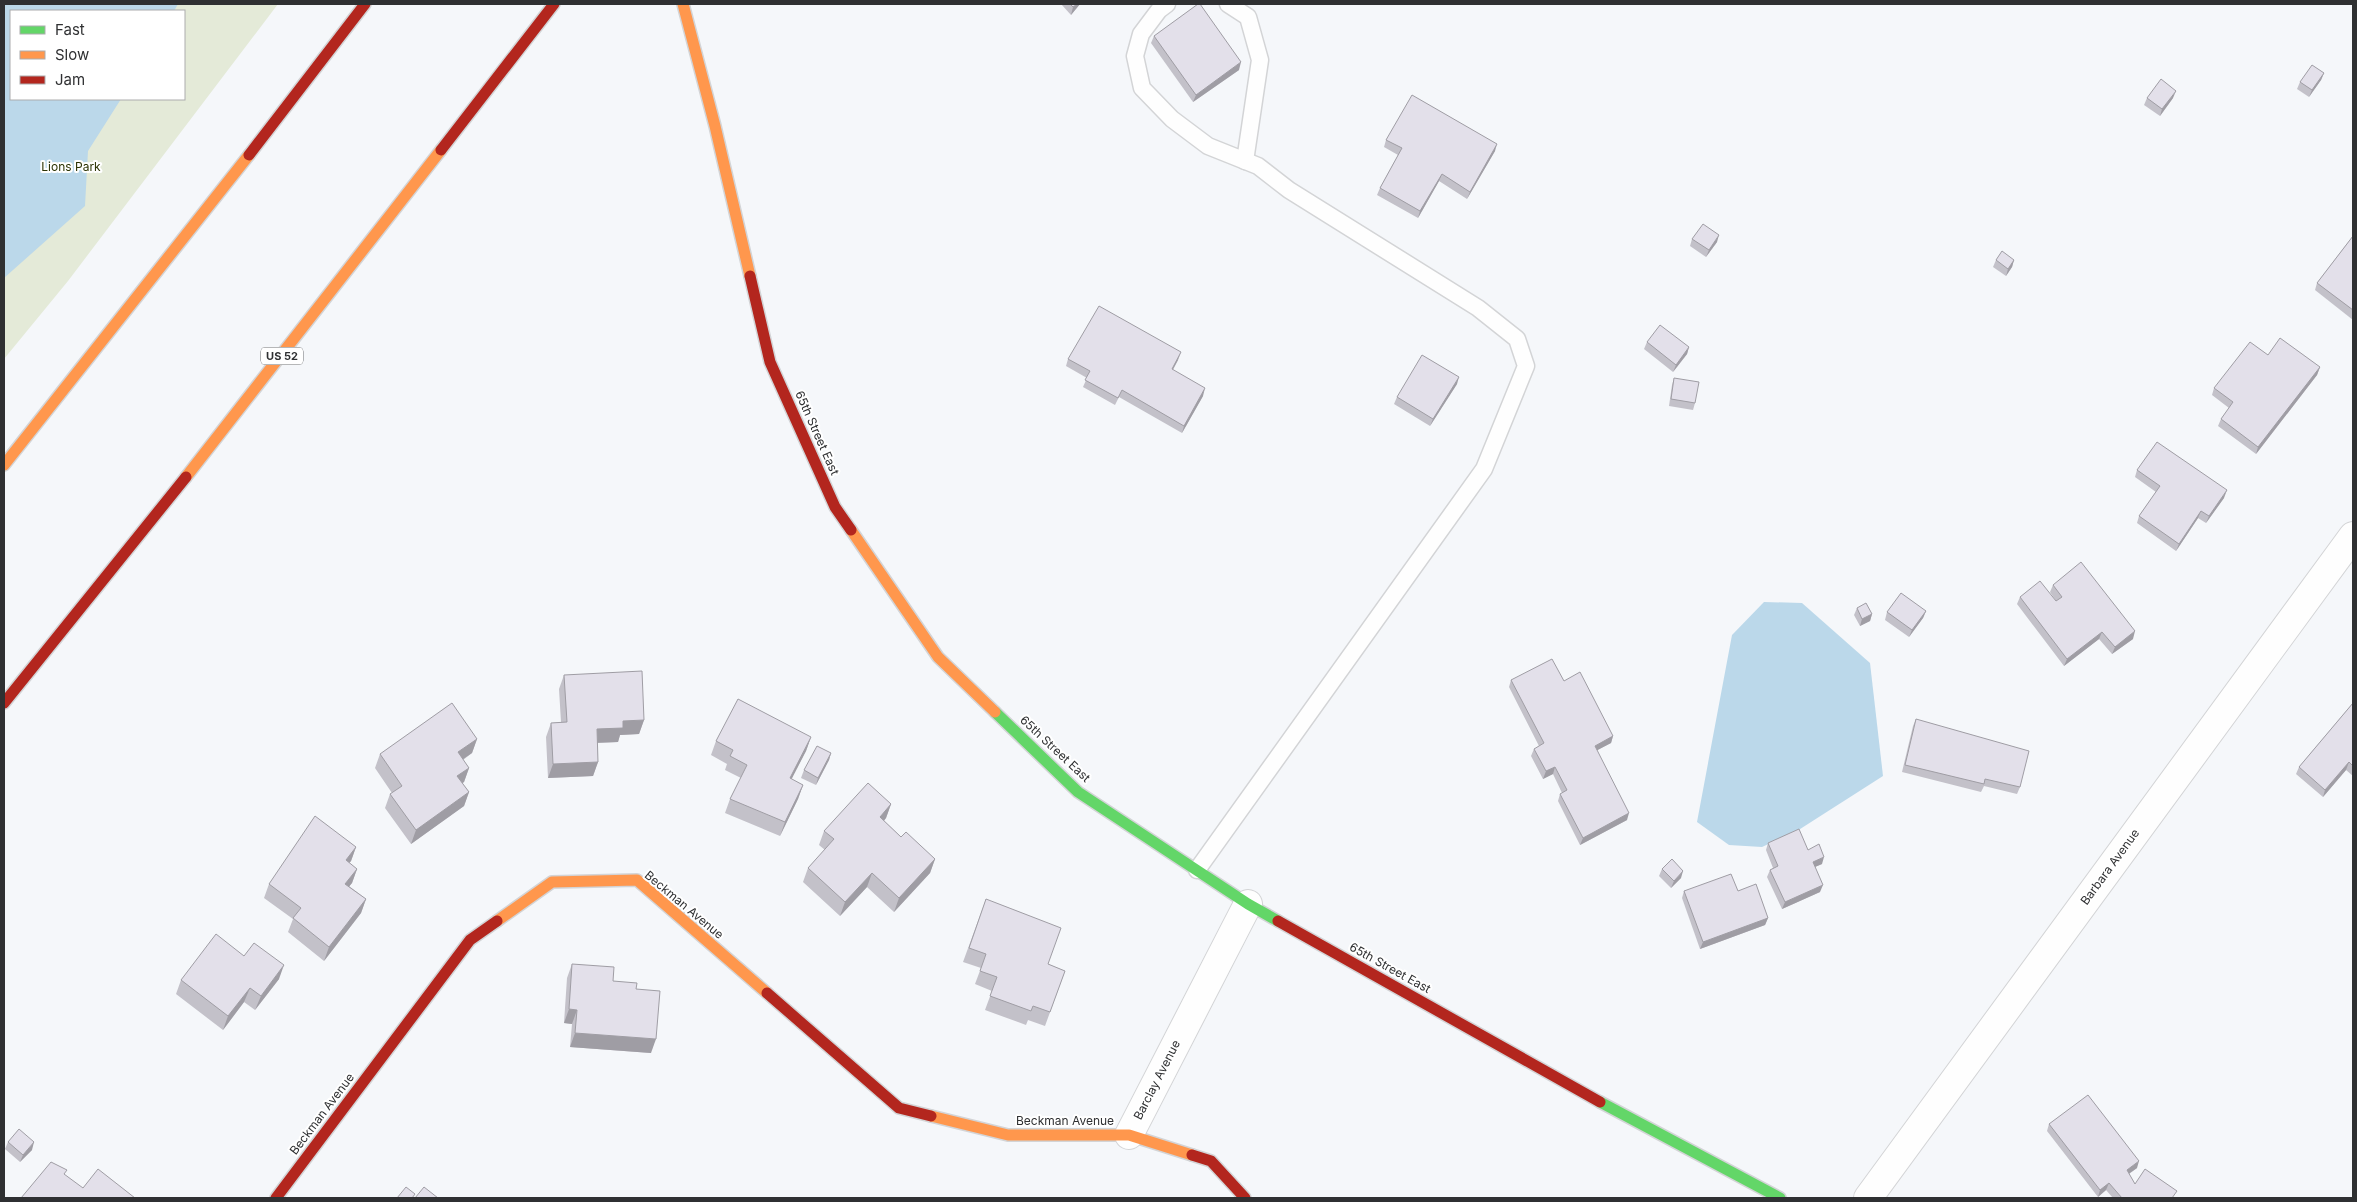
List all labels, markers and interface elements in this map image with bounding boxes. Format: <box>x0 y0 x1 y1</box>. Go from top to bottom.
legend <box>10 10 185 100</box>
text: Fast <box>55 20 85 39</box>
text: Slow <box>55 45 89 64</box>
text: Jam <box>55 70 85 89</box>
park label: Lions Park <box>41 159 101 174</box>
road number: US 52 <box>261 348 303 364</box>
street label: 65th Street East <box>792 388 843 477</box>
street label: 65th Street East <box>1017 712 1094 785</box>
street label: Barbara Avenue <box>2077 826 2142 908</box>
street label: Beckman Avenue <box>642 867 727 942</box>
street label: 65th Street East <box>1347 939 1434 996</box>
street label: Barclay Avenue <box>1130 1037 1183 1122</box>
street label: Beckman Avenue <box>286 1070 357 1157</box>
street label: Beckman Avenue <box>1016 1113 1114 1128</box>

